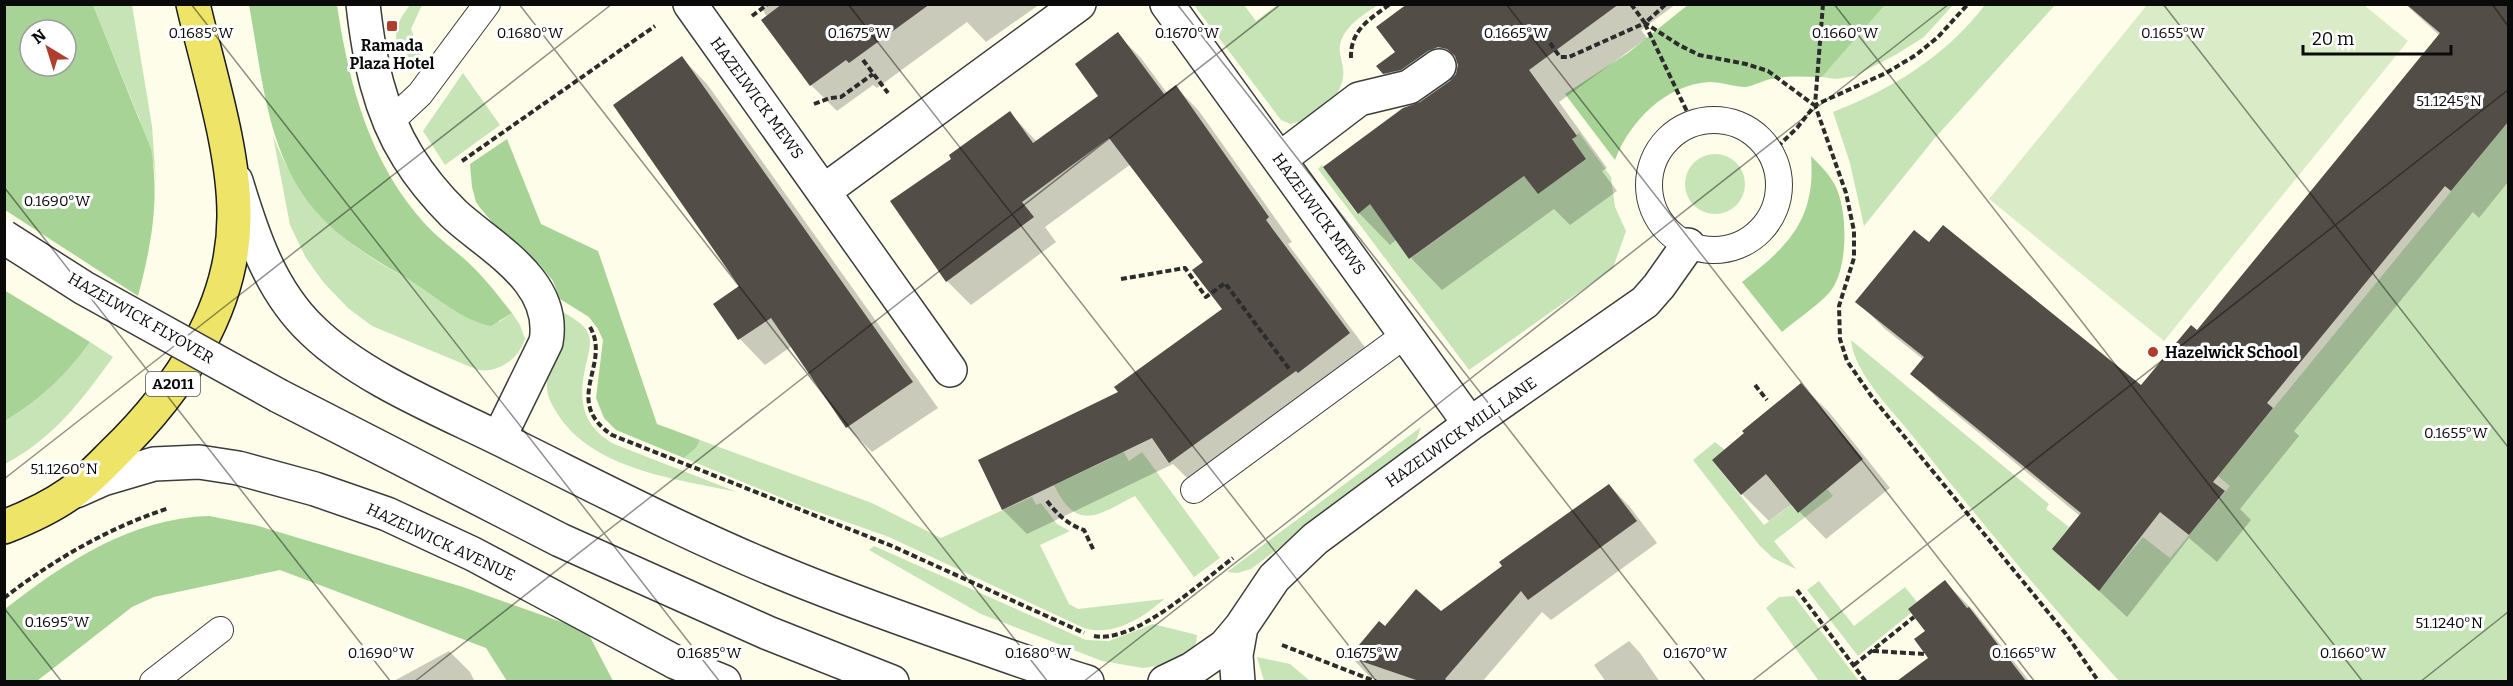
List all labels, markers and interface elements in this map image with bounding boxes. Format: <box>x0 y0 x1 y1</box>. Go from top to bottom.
north arrow <box>18 18 78 78</box>
scale bar <box>2303 18 2452 56</box>
marker: Ramada Plaza Hotel <box>385 19 399 33</box>
text: 0.1685°W <box>168 24 234 42</box>
text: 0.1680°W <box>497 24 564 42</box>
text: 0.1675°W <box>827 24 891 42</box>
text: 0.1670°W <box>1155 24 1220 42</box>
text: 0.1665°W <box>1484 24 1549 42</box>
text: 0.1660°W <box>1812 24 1879 42</box>
text: 0.1655°W <box>2141 24 2206 42</box>
text: N <box>28 25 50 48</box>
text: 20 m <box>2312 28 2354 50</box>
street label: HAZELWICK MEWS <box>706 33 808 163</box>
place label: Ramada Plaza Hotel <box>350 36 434 73</box>
text: 51.1245°N <box>2416 92 2482 110</box>
street label: HAZELWICK MEWS <box>1268 149 1370 279</box>
text: 0.1690°W <box>24 192 91 210</box>
street label: HAZELWICK FLYOVER <box>65 269 218 368</box>
place label: Hazelwick School <box>2165 343 2298 362</box>
marker: Hazelwick School <box>2146 345 2160 359</box>
road number: A2011 <box>146 372 200 396</box>
street label: HAZELWICK MILL LANE <box>1382 373 1540 491</box>
text: 0.1655°W <box>2424 424 2489 442</box>
text: 51.1260°N <box>30 460 98 478</box>
street label: HAZELWICK AVENUE <box>364 499 518 585</box>
text: 0.1695°W <box>25 613 90 631</box>
text: 51.1240°N <box>2415 614 2483 632</box>
text: 0.1690°W <box>348 644 415 662</box>
text: 0.1685°W <box>676 644 742 662</box>
text: 0.1680°W <box>1005 644 1072 662</box>
text: 0.1675°W <box>1335 644 1399 662</box>
text: 0.1670°W <box>1663 644 1728 662</box>
text: 0.1665°W <box>1992 644 2057 662</box>
text: 0.1660°W <box>2320 644 2387 662</box>

